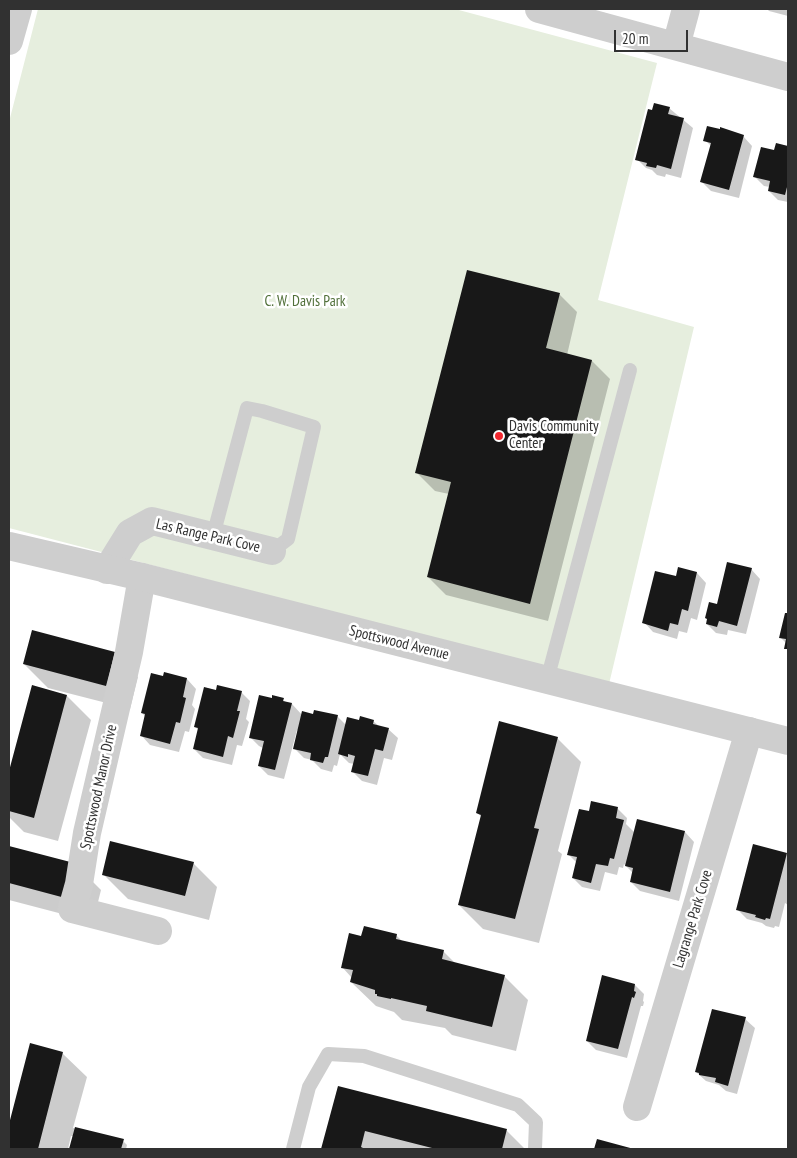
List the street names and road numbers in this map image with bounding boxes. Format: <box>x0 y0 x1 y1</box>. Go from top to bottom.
street label: Las Range Park Cove <box>154 515 262 557</box>
street label: Spottswood Avenue <box>347 622 451 664</box>
street label: Spottswood Manor Drive <box>77 723 121 851</box>
street label: Lagrange Park Cove <box>670 868 716 970</box>

